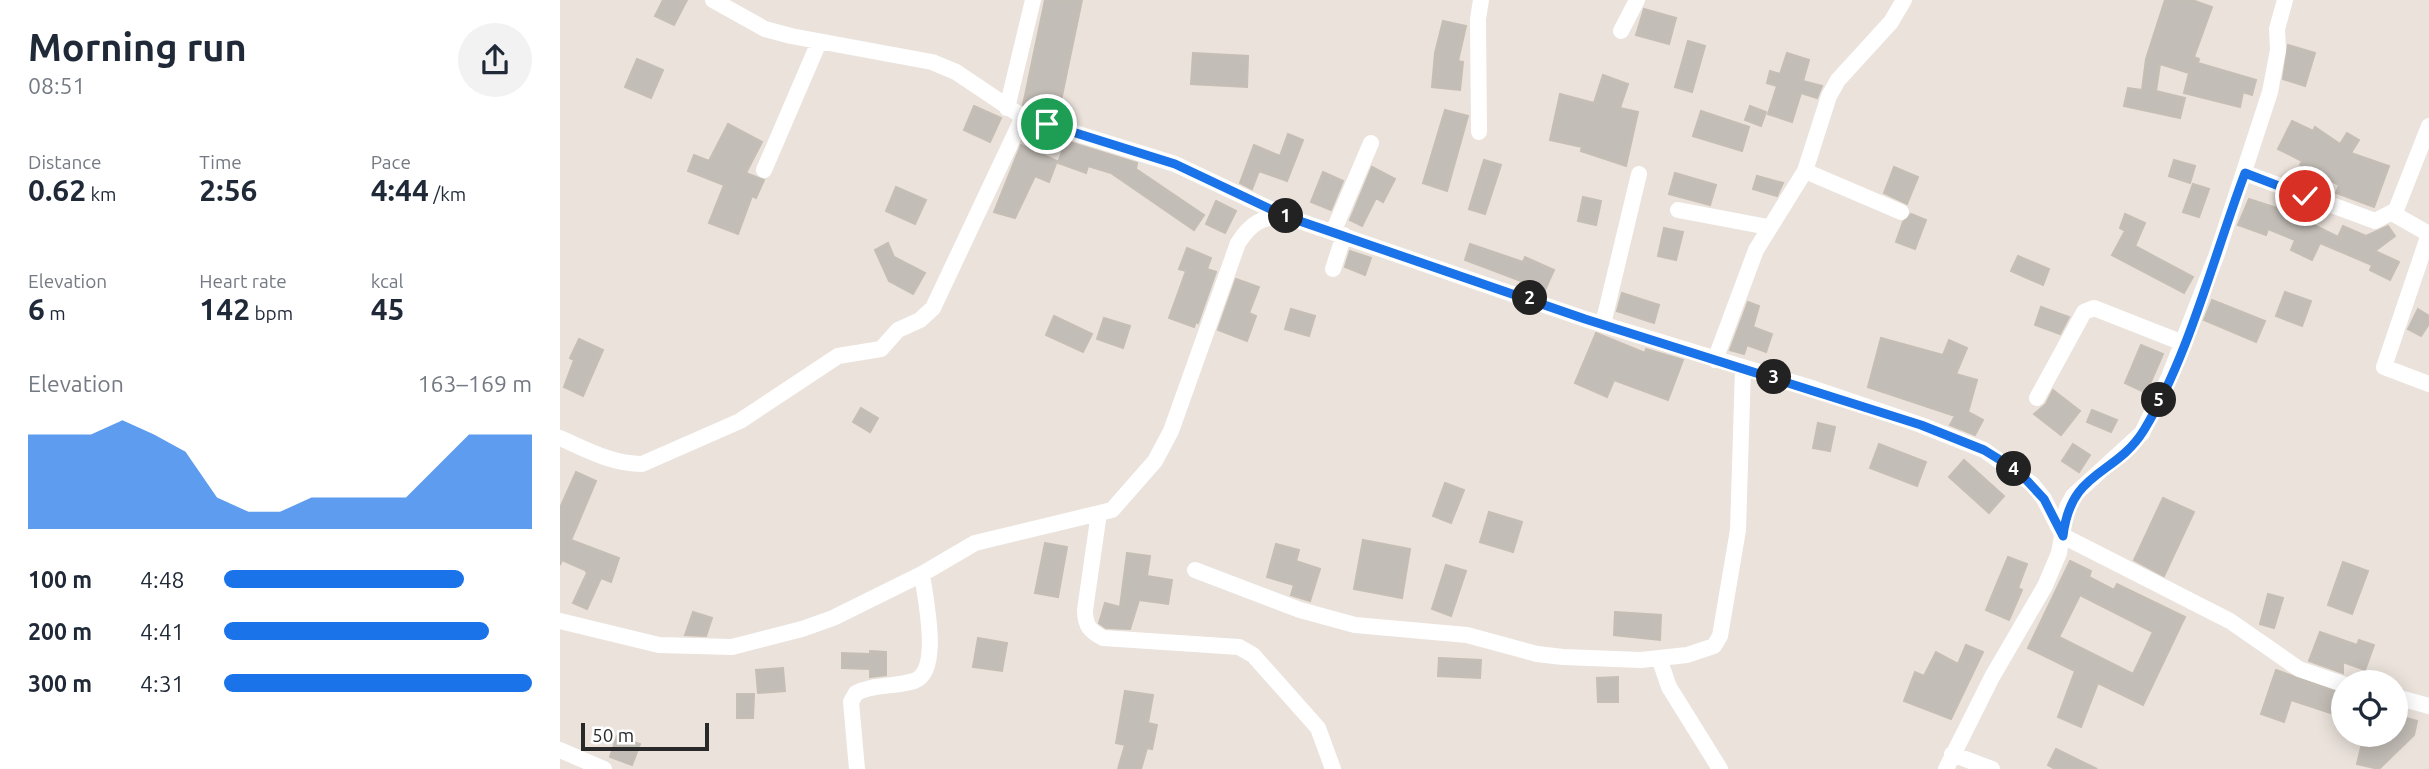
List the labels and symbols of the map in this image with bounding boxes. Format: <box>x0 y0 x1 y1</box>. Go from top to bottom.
pin <box>1017 94 1077 154</box>
pin <box>2275 166 2335 226</box>
pin: 1 <box>1268 198 1304 234</box>
pin: 2 <box>1513 280 1548 316</box>
pin: 3 <box>1756 360 1792 394</box>
pin: 5 <box>2142 382 2176 418</box>
pin: 4 <box>1996 452 2032 486</box>
scale bar <box>581 720 709 752</box>

